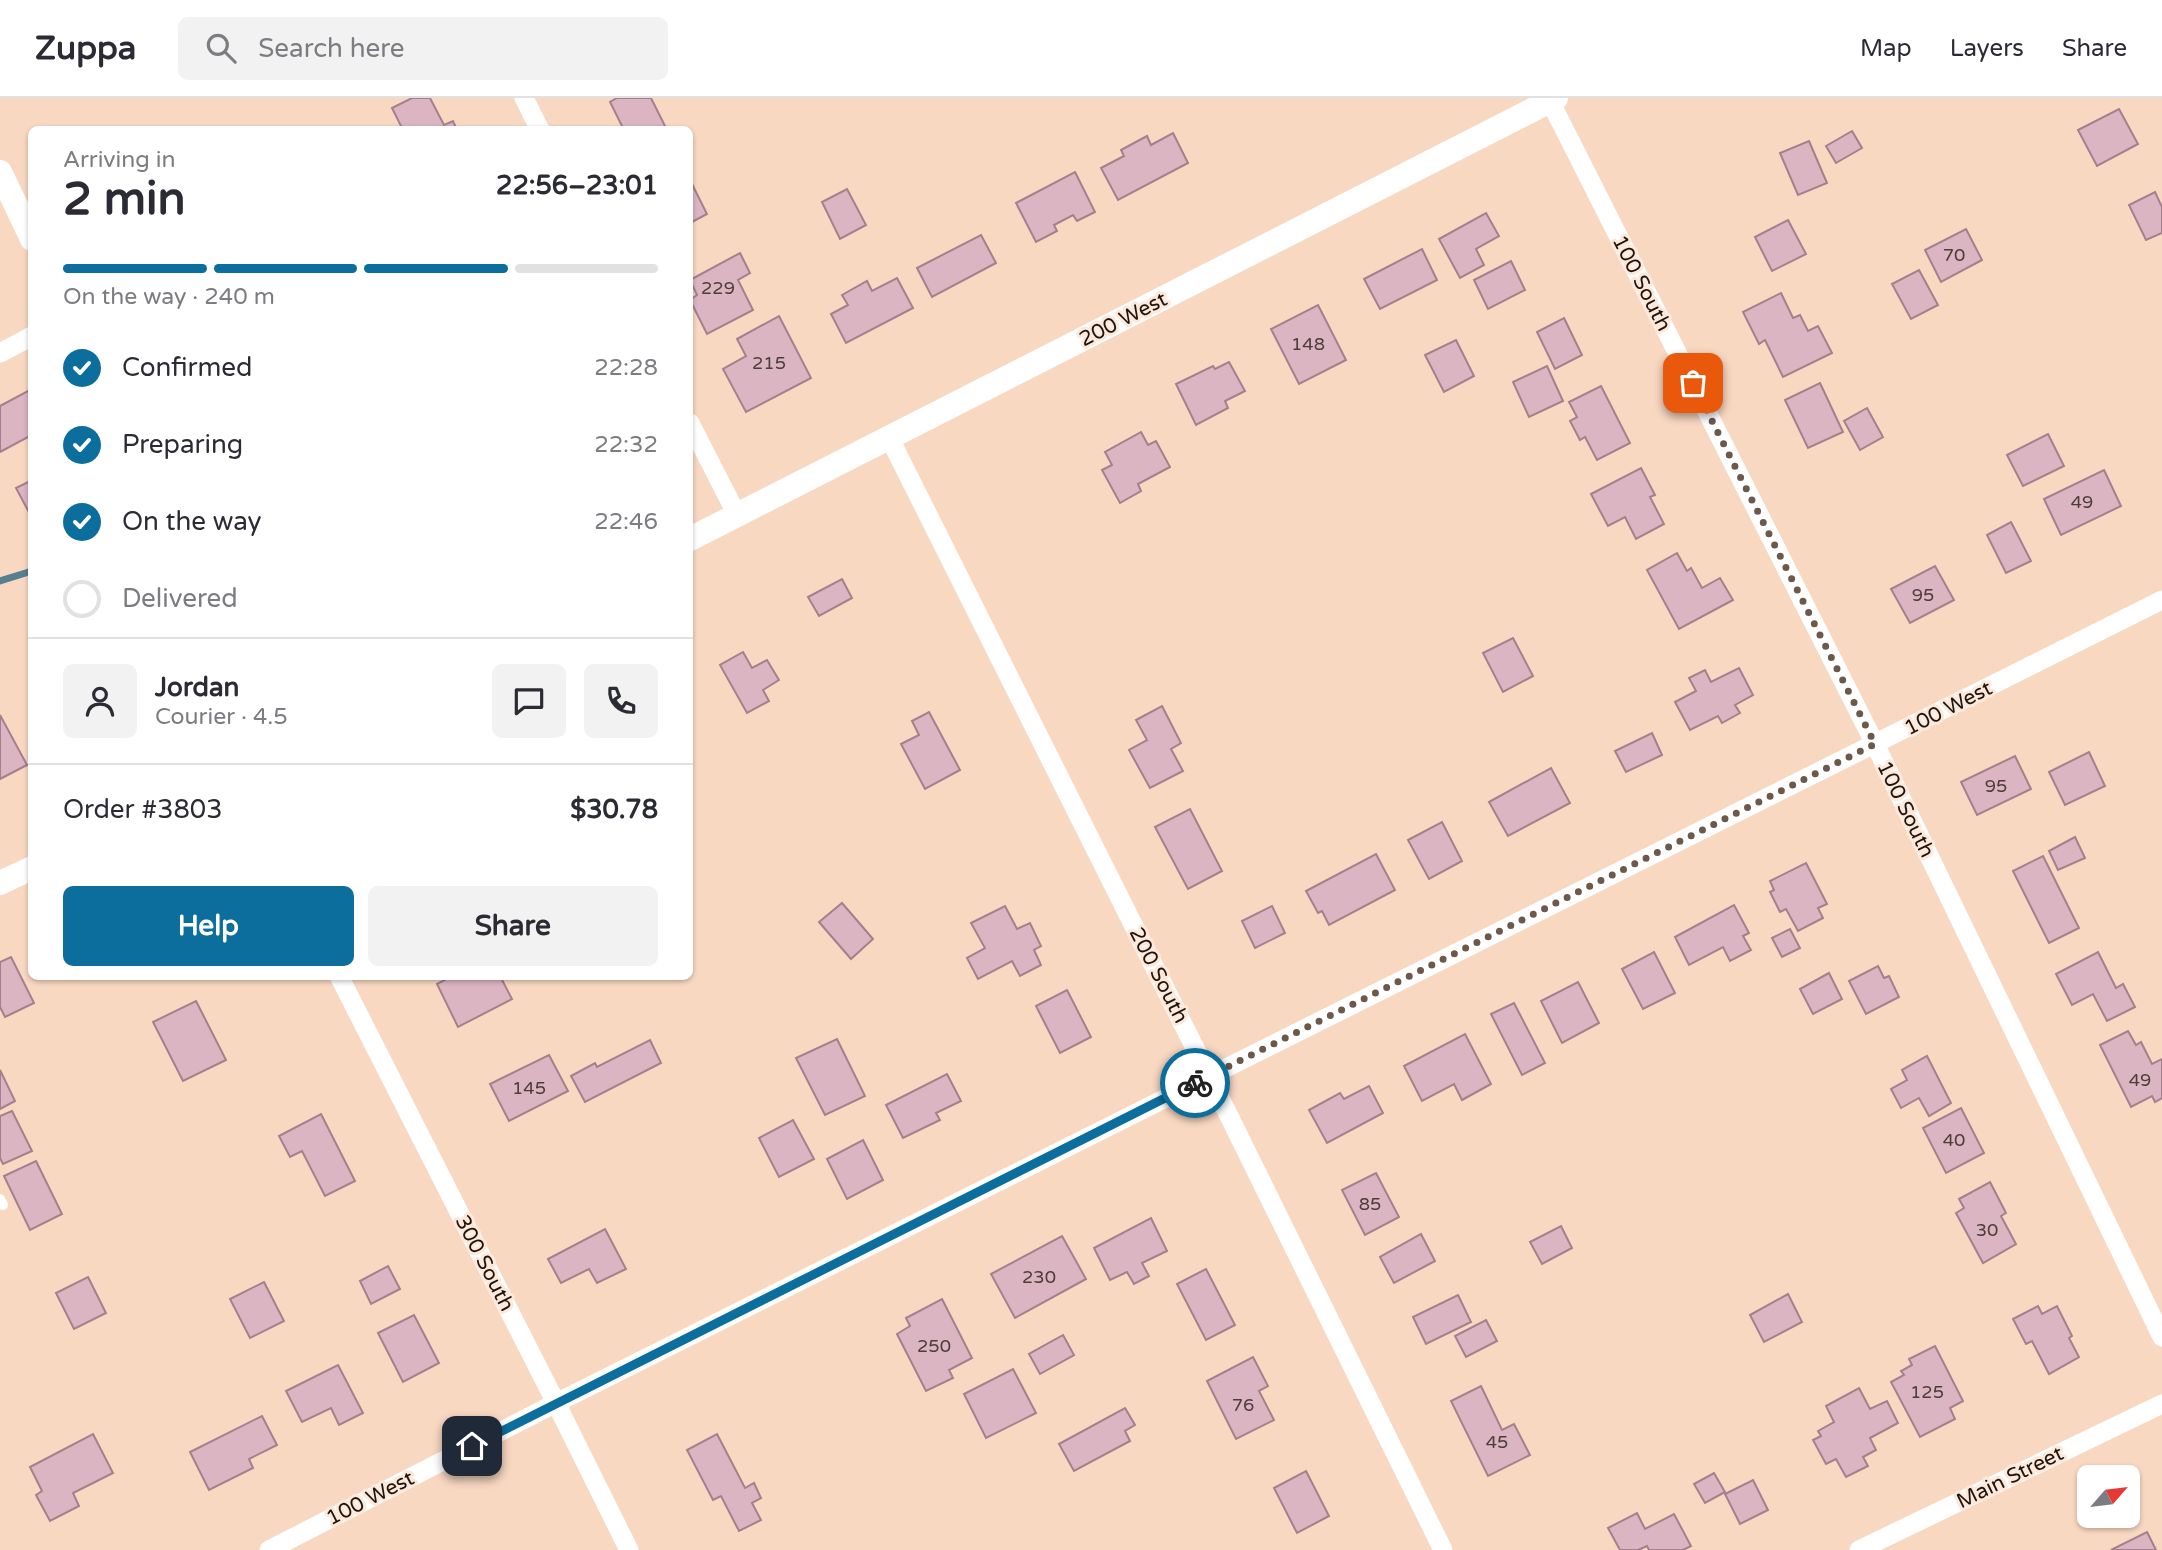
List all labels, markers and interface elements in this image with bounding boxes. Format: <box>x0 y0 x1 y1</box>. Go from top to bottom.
search box <box>178 17 668 80</box>
text: Zuppa <box>35 29 136 68</box>
icon: search <box>202 29 240 67</box>
text: Search here <box>258 33 405 64</box>
text: Map <box>1860 34 1912 63</box>
text: Layers <box>1950 34 2024 63</box>
text: Share <box>2062 34 2127 63</box>
text: Arriving in <box>63 146 176 174</box>
text: 22:56–23:01 <box>496 170 658 201</box>
text: 2 min <box>63 172 186 227</box>
street label: 100 South <box>1607 231 1676 335</box>
house number: 70 <box>1943 244 1965 266</box>
house number: 229 <box>701 277 735 299</box>
text: On the way · 240 m <box>63 283 275 311</box>
street label: 200 West <box>1075 287 1171 352</box>
house number: 148 <box>1291 333 1325 355</box>
icon: check <box>63 349 101 387</box>
text: Confirmed <box>122 352 252 383</box>
house number: 215 <box>752 352 786 374</box>
pin <box>1663 353 1723 413</box>
text: 22:28 <box>594 354 658 382</box>
icon: bag <box>1674 364 1712 402</box>
icon: check <box>63 426 101 464</box>
text: Preparing <box>122 429 243 460</box>
text: 22:32 <box>594 431 658 459</box>
house number: 49 <box>2071 491 2093 513</box>
icon: check <box>63 503 101 541</box>
text: On the way <box>122 506 262 537</box>
text: 22:46 <box>594 508 658 536</box>
text: Delivered <box>122 583 238 614</box>
house number: 95 <box>1912 584 1934 606</box>
button: person <box>63 664 137 738</box>
button: chat <box>492 664 566 738</box>
button: phone <box>584 664 658 738</box>
text: Jordan <box>155 672 239 703</box>
street label: 100 West <box>1900 676 1996 741</box>
text: Courier · 4.5 <box>155 703 288 731</box>
street label: 100 South <box>1871 757 1940 862</box>
house number: 95 <box>1985 775 2007 797</box>
text: Order #3803 <box>63 794 223 825</box>
text: $30.78 <box>570 794 658 825</box>
button: Help <box>63 886 354 966</box>
button: Share <box>368 886 658 966</box>
street label: 200 South <box>1124 923 1193 1027</box>
courier <box>1160 1048 1230 1118</box>
icon: bike <box>1176 1064 1214 1102</box>
house number: 49 <box>2129 1069 2151 1091</box>
house number: 145 <box>512 1077 546 1099</box>
house number: 40 <box>1943 1129 1965 1151</box>
house number: 85 <box>1359 1193 1381 1215</box>
street label: 300 South <box>450 1211 519 1315</box>
house number: 30 <box>1976 1219 1998 1241</box>
house number: 230 <box>1022 1266 1056 1288</box>
house number: 250 <box>917 1335 951 1357</box>
house number: 125 <box>1910 1381 1944 1403</box>
house number: 76 <box>1232 1394 1254 1416</box>
pin <box>442 1416 502 1476</box>
icon: home <box>453 1427 491 1465</box>
house number: 45 <box>1486 1431 1508 1453</box>
street label: Main Street <box>1953 1441 2068 1514</box>
north arrow <box>2077 1465 2140 1528</box>
map controls <box>2077 1465 2140 1528</box>
street label: 100 West <box>322 1466 418 1531</box>

